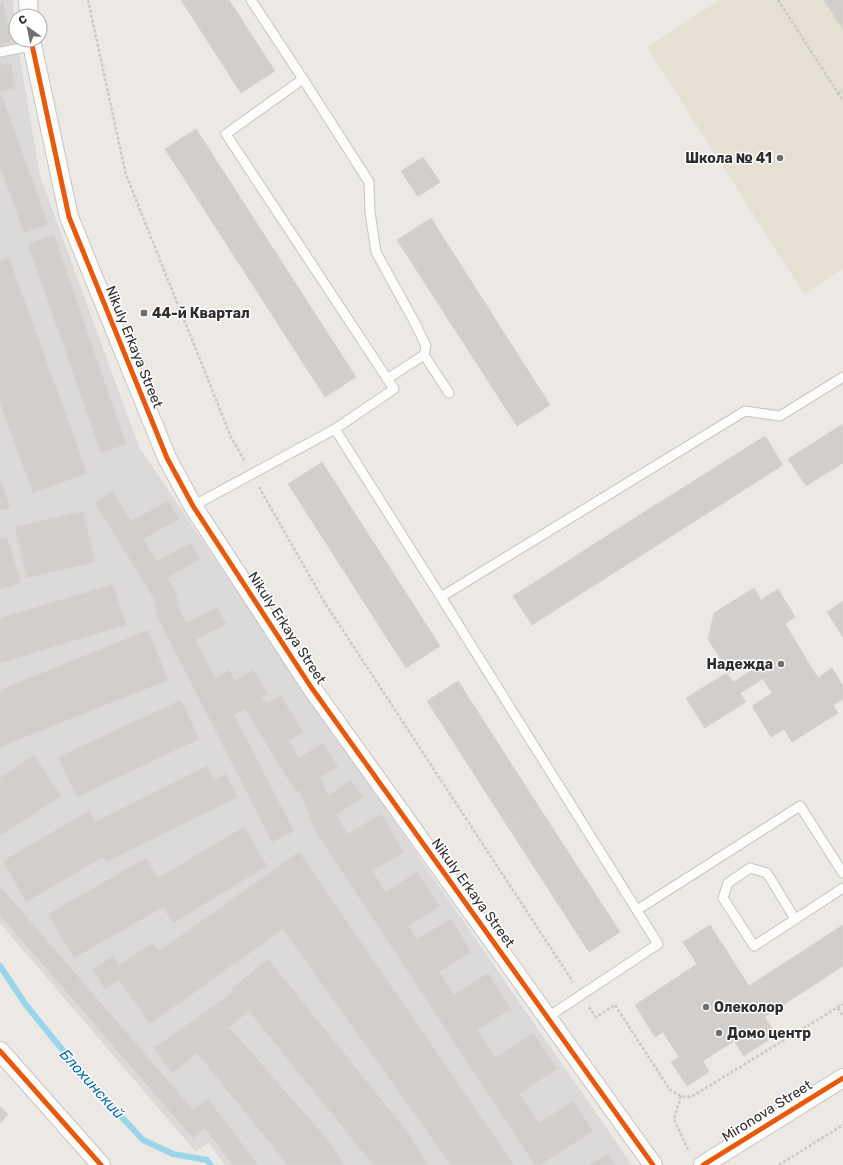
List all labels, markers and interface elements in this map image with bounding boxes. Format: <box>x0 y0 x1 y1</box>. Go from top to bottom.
north arrow <box>8 8 48 48</box>
text: С <box>16 12 30 28</box>
place label: Школа № 41 <box>685 150 772 167</box>
marker: Школа № 41 <box>775 153 785 163</box>
street label: Nikuly Erkaya Street <box>102 283 167 411</box>
place label: 44-й Квартал <box>152 305 250 322</box>
marker: 44-й Квартал <box>139 308 149 318</box>
street label: Nikuly Erkaya Street <box>244 569 330 688</box>
place label: Надежда <box>707 656 773 673</box>
marker: Надежда <box>776 659 786 669</box>
street label: Nikuly Erkaya Street <box>428 835 519 951</box>
place label: Олеколор <box>714 999 784 1016</box>
marker: Олеколор <box>701 1002 711 1012</box>
place label: Домо центр <box>727 1025 811 1042</box>
marker: Домо центр <box>714 1028 724 1038</box>
water label: Блохинский <box>56 1046 128 1122</box>
street label: Mironova Street <box>719 1076 816 1146</box>

